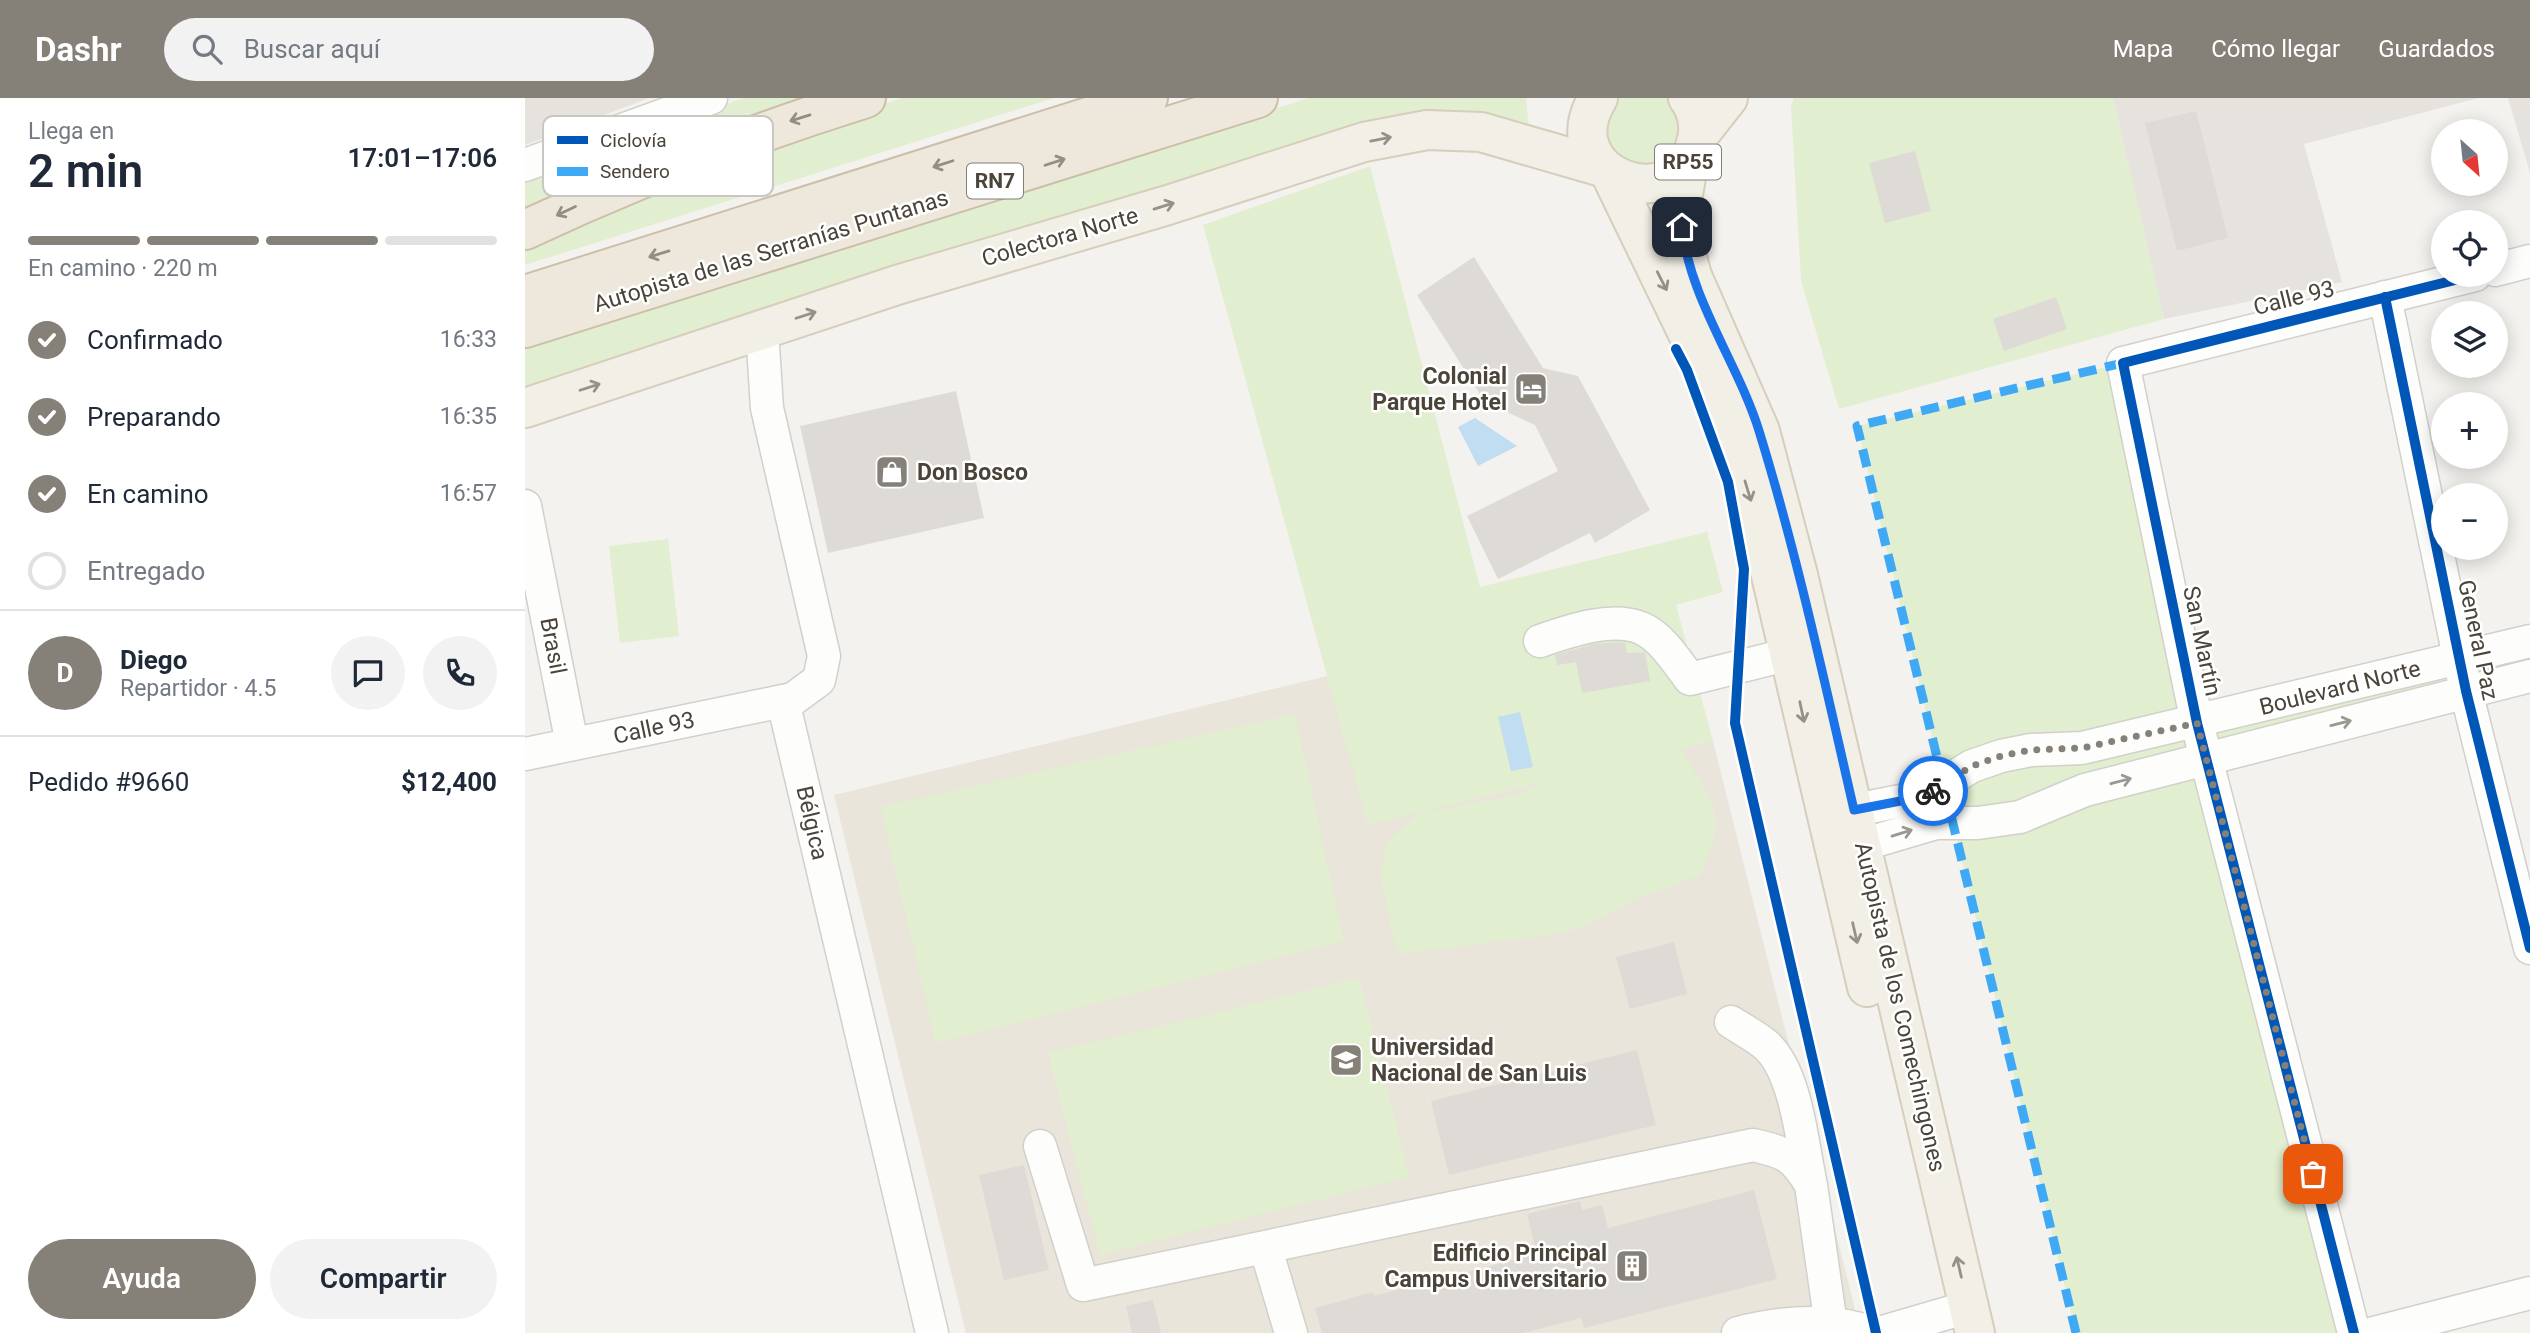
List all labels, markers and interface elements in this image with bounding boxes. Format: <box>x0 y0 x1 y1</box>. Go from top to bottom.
search box <box>164 18 654 81</box>
text: Dashr <box>35 30 122 69</box>
icon: search <box>188 30 226 68</box>
text: Buscar aquí <box>244 34 380 64</box>
text: Mapa <box>2113 35 2173 63</box>
text: Cómo llegar <box>2211 35 2340 63</box>
text: Guardados <box>2378 35 2495 63</box>
one-way arrow <box>790 113 812 126</box>
legend <box>543 116 773 196</box>
text: Llega en <box>28 118 114 145</box>
north arrow <box>2431 119 2508 196</box>
map controls <box>2431 119 2508 560</box>
text: Ciclovía <box>600 129 667 152</box>
one-way arrow <box>1369 132 1392 145</box>
text: 17:01–17:06 <box>347 143 497 173</box>
text: 2 min <box>28 144 143 198</box>
road number: RP55 <box>1655 144 1721 180</box>
one-way arrow <box>1044 155 1066 168</box>
one-way arrow <box>932 158 954 171</box>
text: Sendero <box>600 160 670 183</box>
road number: RN7 <box>967 164 1023 198</box>
street label: Autopista de las Serranías Puntanas <box>590 184 952 318</box>
pin <box>1652 197 1712 257</box>
one-way arrow <box>1153 199 1175 212</box>
street label: Colectora Norte <box>979 202 1141 272</box>
one-way arrow <box>556 204 577 218</box>
icon: home <box>1663 208 1701 246</box>
button: locate <box>2431 210 2508 287</box>
one-way arrow <box>648 248 670 261</box>
text: En camino · 220 m <box>28 255 218 282</box>
one-way arrow <box>1655 270 1669 291</box>
street label: Calle 93 <box>2251 275 2337 321</box>
button: layers <box>2431 301 2508 378</box>
one-way arrow <box>794 308 816 320</box>
icon: check <box>28 321 66 359</box>
text: Confirmado <box>87 325 223 355</box>
text: 16:33 <box>440 326 497 353</box>
place label: Colonial Parque Hotel <box>1372 363 1507 416</box>
hotel icon: Colonial Parque Hotel <box>1512 370 1550 408</box>
one-way arrow <box>579 380 601 393</box>
button: + <box>2431 392 2508 469</box>
icon: check <box>28 398 66 436</box>
text: Preparando <box>87 402 221 432</box>
text: 16:35 <box>440 403 497 430</box>
shop icon: Don Bosco <box>873 453 911 491</box>
place label: Don Bosco <box>917 459 1028 486</box>
icon: check <box>28 475 66 513</box>
text: En camino <box>87 479 209 509</box>
text: 16:57 <box>440 480 497 507</box>
one-way arrow <box>1742 480 1755 502</box>
button: − <box>2431 483 2508 560</box>
text: Entregado <box>87 556 205 586</box>
street label: General Paz <box>2452 577 2504 703</box>
street label: San Martín <box>2177 584 2227 698</box>
street label: Brasil <box>534 615 572 677</box>
button: chat <box>331 636 405 710</box>
button: phone <box>423 636 497 710</box>
text: Diego <box>120 645 187 675</box>
street label: Boulevard Norte <box>2257 655 2423 721</box>
text: D <box>57 658 73 688</box>
text: Repartidor · 4.5 <box>120 675 277 702</box>
one-way arrow <box>1795 700 1809 723</box>
street label: Calle 93 <box>611 706 697 750</box>
one-way arrow <box>2329 716 2352 729</box>
courier <box>1898 756 1968 826</box>
text: Pedido #9660 <box>28 767 189 797</box>
text: $12,400 <box>401 767 497 797</box>
icon: bike <box>1914 772 1952 810</box>
one-way arrow <box>2109 774 2131 787</box>
street label: Bélgica <box>790 783 834 863</box>
one-way arrow <box>1890 826 1912 839</box>
street label: Autopista de los Comechingones <box>1849 840 1951 1174</box>
one-way arrow <box>1849 921 1862 944</box>
place label: Universidad Nacional de San Luis <box>1371 1034 1587 1087</box>
school or university icon: Universidad Nacional de San Luis <box>1327 1041 1365 1079</box>
pin <box>2283 1144 2343 1204</box>
icon: bag <box>2294 1155 2332 1193</box>
button: Ayuda <box>28 1239 256 1319</box>
button: Compartir <box>270 1239 497 1319</box>
place label: Edificio Principal Campus Universitario <box>1384 1240 1607 1293</box>
building icon: Edificio Principal Campus Universitario <box>1613 1247 1651 1285</box>
one-way arrow <box>1952 1256 1965 1279</box>

